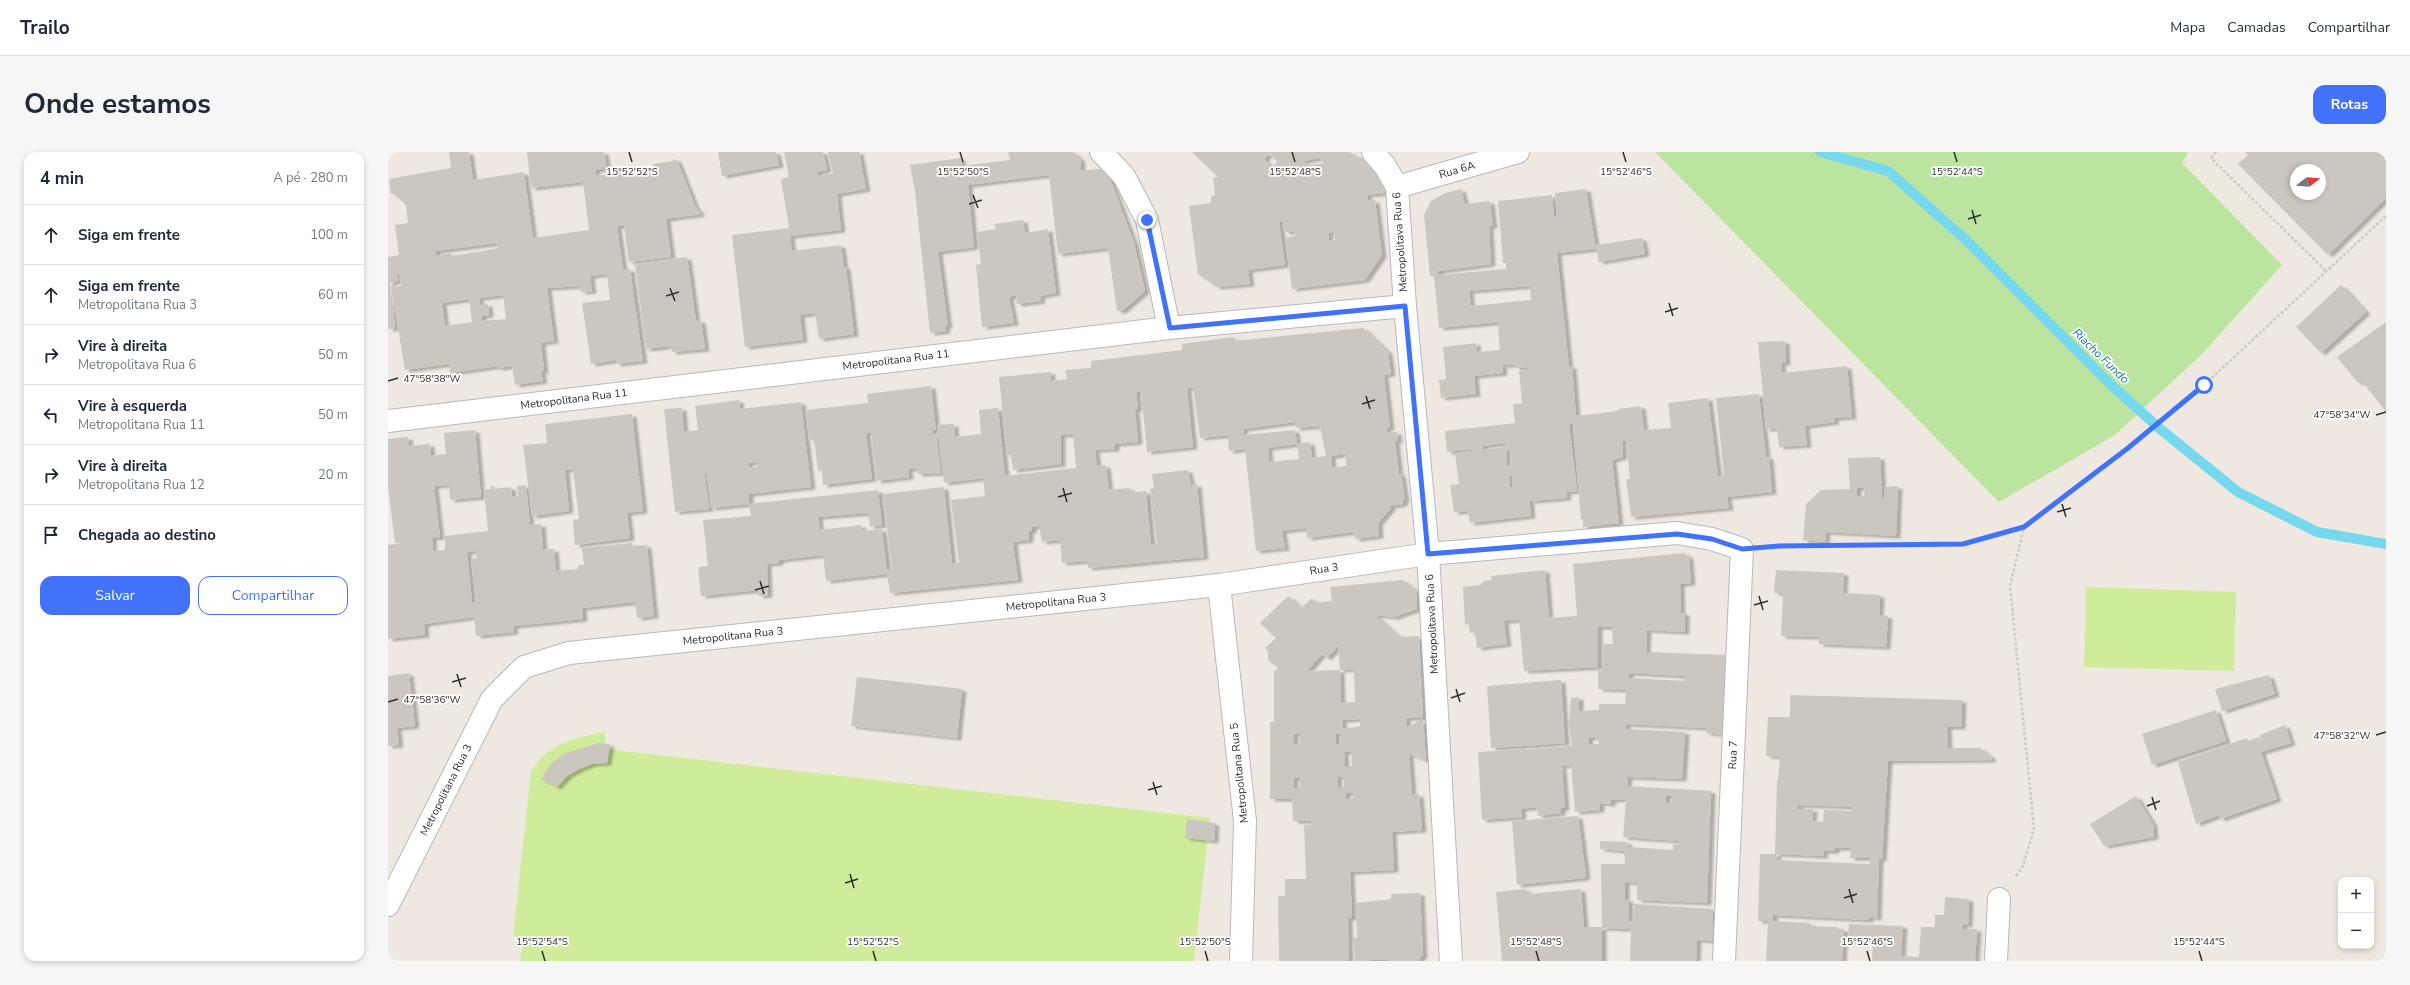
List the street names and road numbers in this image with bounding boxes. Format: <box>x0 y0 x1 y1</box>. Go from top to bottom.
street label: Rua 6A <box>1437 158 1477 182</box>
street label: Metropolitava Rua 6 <box>1389 191 1411 292</box>
street label: Metropolitana Rua 11 <box>842 346 950 374</box>
street label: Metropolitana Rua 11 <box>520 385 628 413</box>
street label: Rua 3 <box>1309 559 1339 579</box>
street label: Metropolitava Rua 6 <box>1422 573 1442 674</box>
street label: Metropolitana Rua 3 <box>1005 589 1107 615</box>
street label: Metropolitana Rua 3 <box>682 623 784 649</box>
street label: Metropolitana Rua 5 <box>1226 722 1252 824</box>
street label: Rua 7 <box>1725 740 1741 770</box>
street label: Metropolitana Rua 3 <box>416 742 476 838</box>

